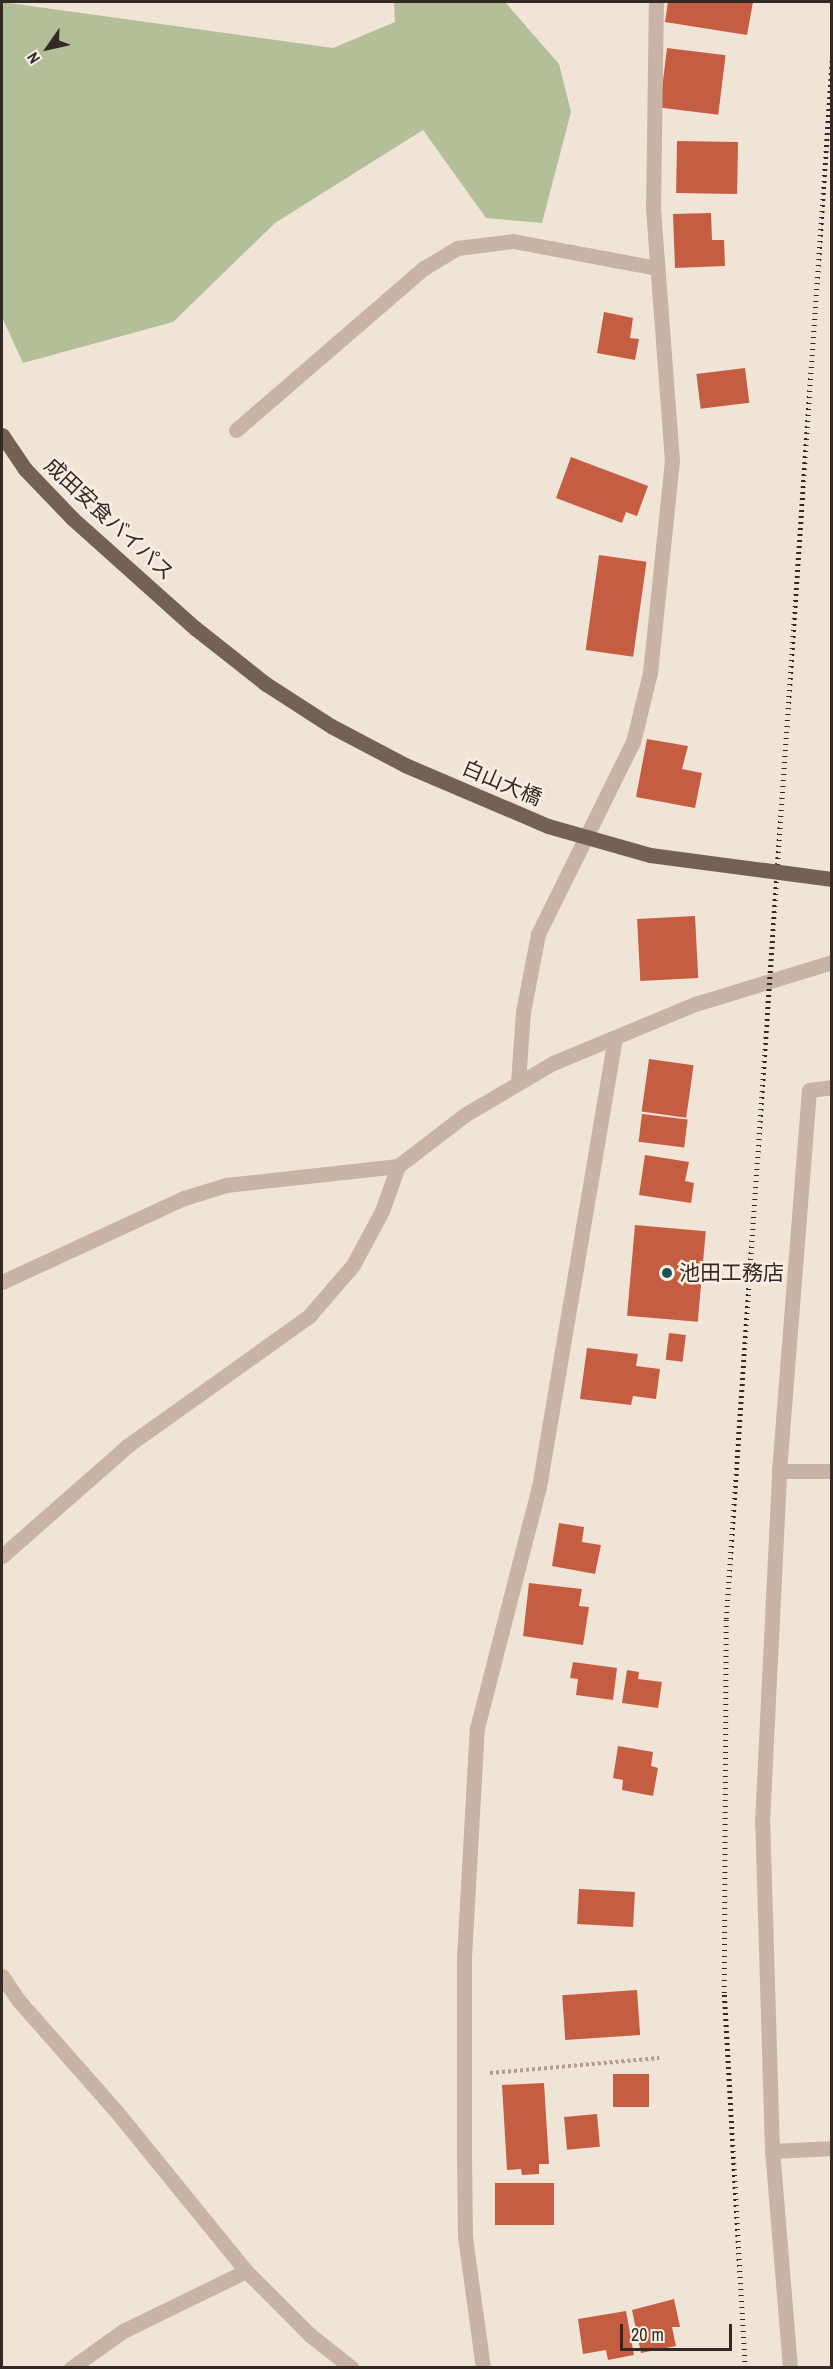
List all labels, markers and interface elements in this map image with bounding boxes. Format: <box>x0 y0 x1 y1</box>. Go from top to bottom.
north arrow <box>18 18 78 78</box>
text: N <box>21 48 45 68</box>
street label: 成田安食バイパス <box>39 452 179 586</box>
street label: 白山大橋 <box>458 755 546 811</box>
place label: 池田工務店 <box>679 1260 784 1286</box>
marker: 池田工務店 <box>660 1266 674 1280</box>
scale bar <box>623 2312 736 2350</box>
text: 20 m <box>631 2322 664 2347</box>

